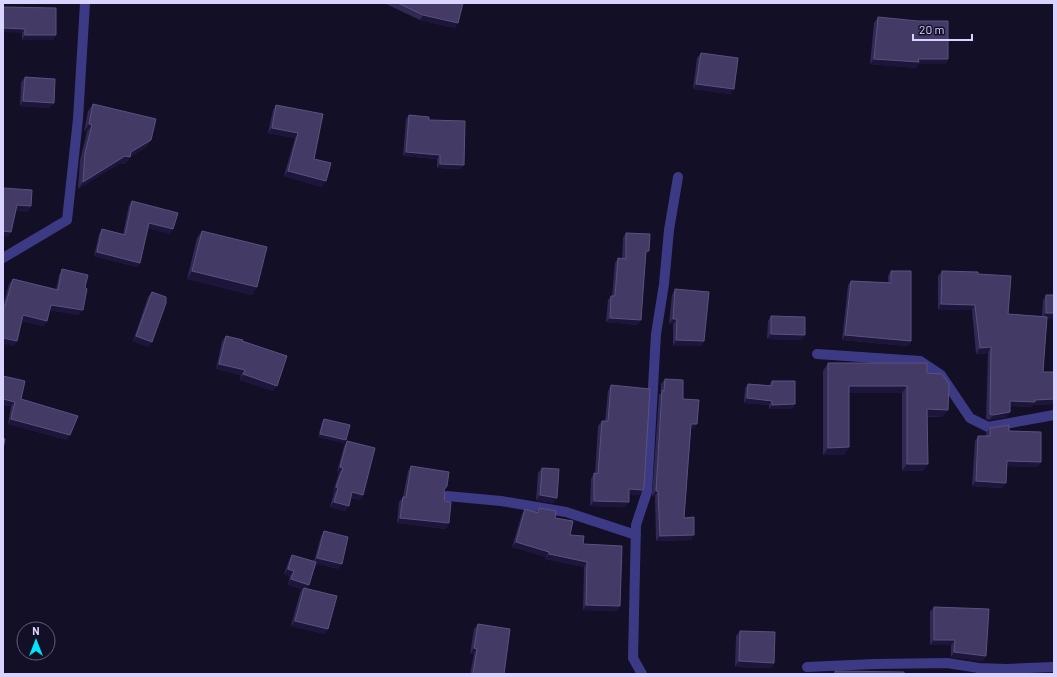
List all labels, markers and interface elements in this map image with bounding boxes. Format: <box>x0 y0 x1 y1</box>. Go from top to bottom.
scale bar <box>913 16 972 42</box>
text: 20 m <box>919 22 945 36</box>
north arrow <box>16 621 56 661</box>
text: N <box>32 624 40 637</box>

